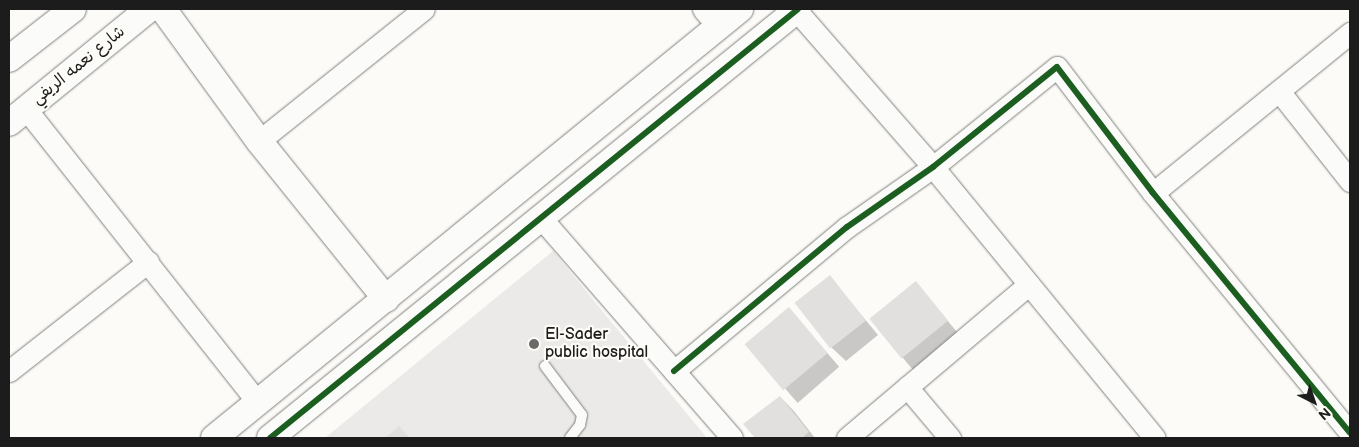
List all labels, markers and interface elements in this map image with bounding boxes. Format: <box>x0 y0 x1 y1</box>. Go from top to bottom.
street label: شارع نعمه الريفي <box>29 23 129 109</box>
place label: El-Sader public hospital <box>545 325 648 363</box>
marker: El-Sader public hospital <box>527 337 541 351</box>
north arrow <box>1289 377 1339 427</box>
text: N <box>1315 404 1334 424</box>

